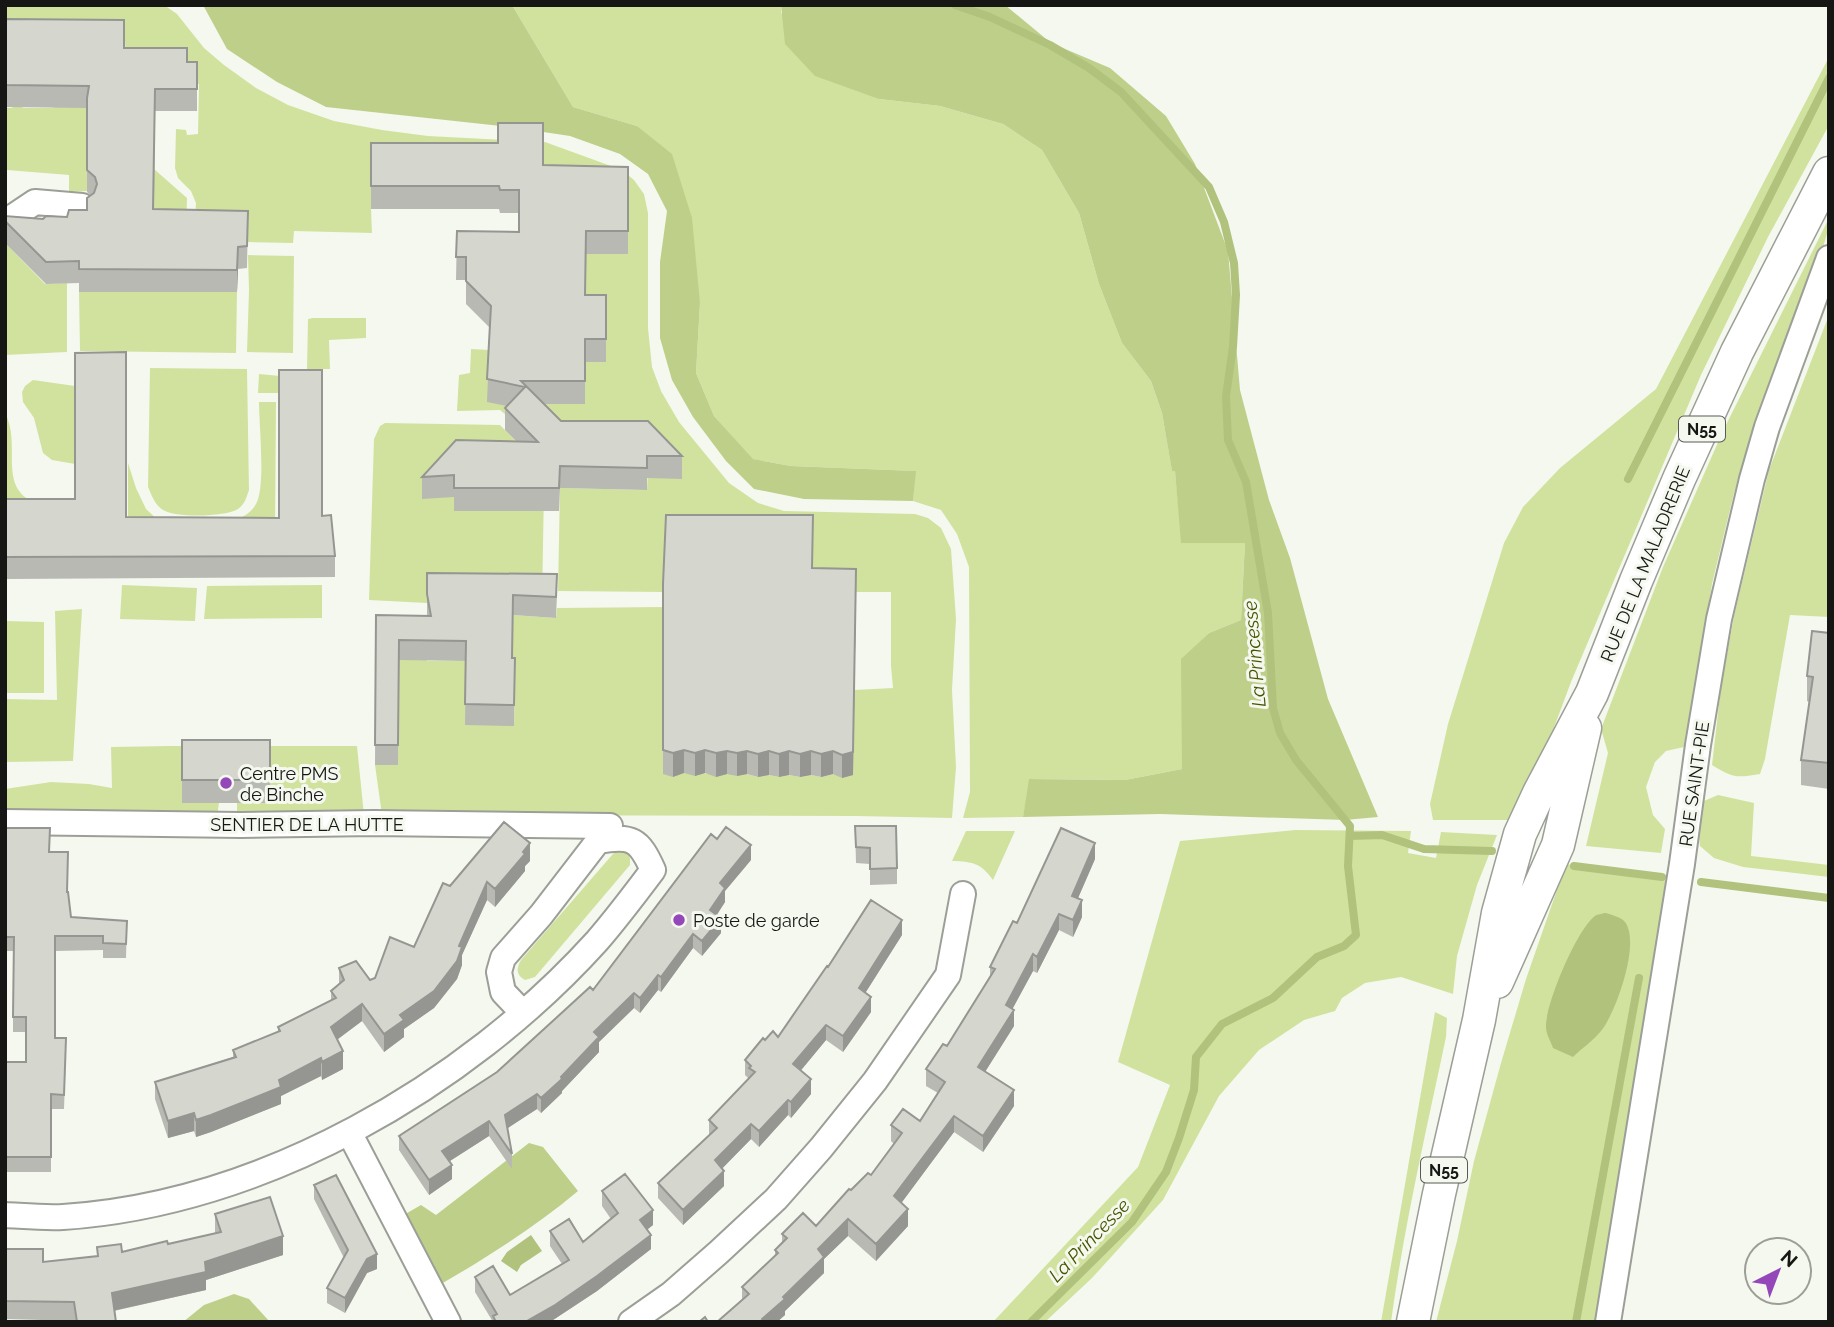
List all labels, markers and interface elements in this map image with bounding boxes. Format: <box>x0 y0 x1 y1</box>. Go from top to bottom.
road number: N55 <box>1679 416 1725 442</box>
street label: RUE DE LA MALADRERIE <box>1596 463 1694 665</box>
water label: La Princesse <box>1238 600 1270 708</box>
street label: RUE SAINT-PIE <box>1675 720 1713 848</box>
place label: Centre PMS de Binche <box>240 763 339 805</box>
marker: Centre PMS de Binche <box>218 775 234 791</box>
street label: SENTIER DE LA HUTTE <box>210 814 404 835</box>
place label: Poste de garde <box>693 910 820 931</box>
marker: Poste de garde <box>671 912 687 928</box>
road number: N55 <box>1421 1158 1467 1182</box>
water label: La Princesse <box>1044 1194 1134 1286</box>
north arrow <box>1743 1236 1813 1306</box>
text: N <box>1777 1245 1802 1271</box>

